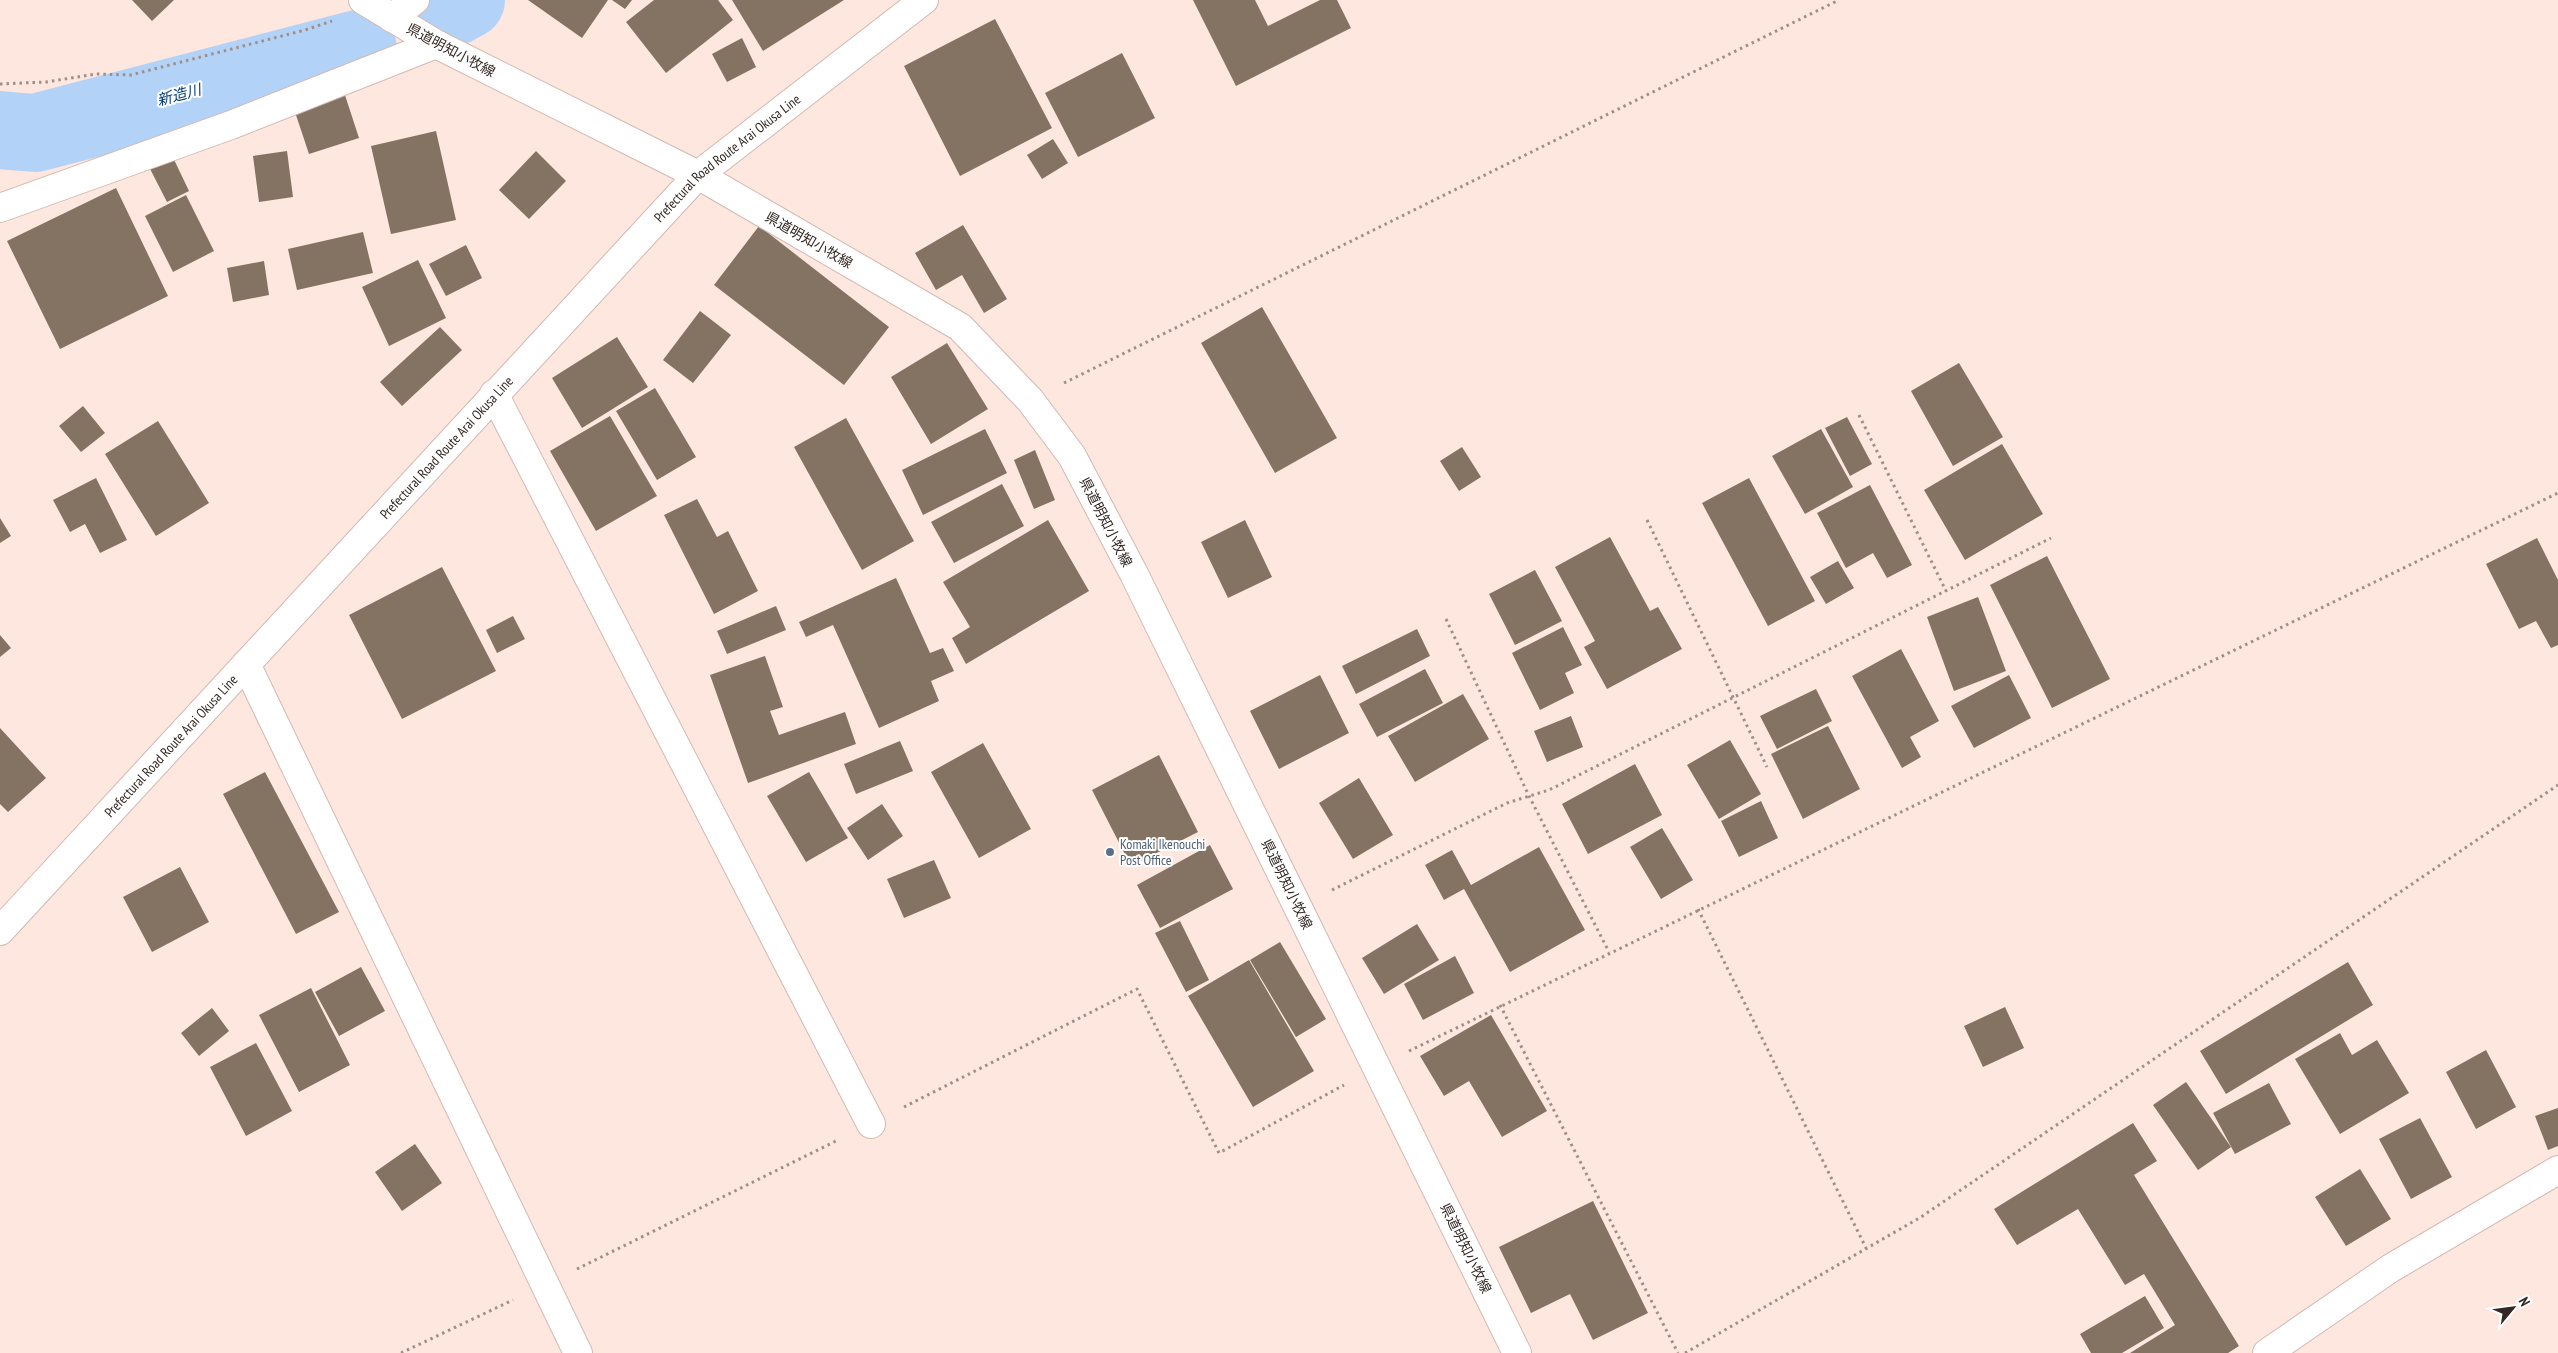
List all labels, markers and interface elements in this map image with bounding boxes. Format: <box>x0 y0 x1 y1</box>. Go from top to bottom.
street label: 県道明知小牧線 <box>404 19 498 81</box>
water label: 新造川 <box>155 79 205 110</box>
street label: Prefectural Road Route Arai Okusa Line <box>650 90 804 226</box>
street label: 県道明知小牧線 <box>762 208 856 272</box>
street label: Prefectural Road Route Arai Okusa Line <box>376 372 517 523</box>
street label: 県道明知小牧線 <box>1076 474 1136 570</box>
street label: Prefectural Road Route Arai Okusa Line <box>101 670 242 821</box>
place label: Komaki Ikenouchi Post Office <box>1120 835 1205 869</box>
street label: 県道明知小牧線 <box>1257 836 1317 932</box>
marker: Komaki Ikenouchi Post Office <box>1104 846 1116 858</box>
street label: 県道明知小牧線 <box>1436 1200 1496 1296</box>
north arrow <box>2488 1283 2538 1333</box>
text: N <box>2515 1294 2534 1309</box>

